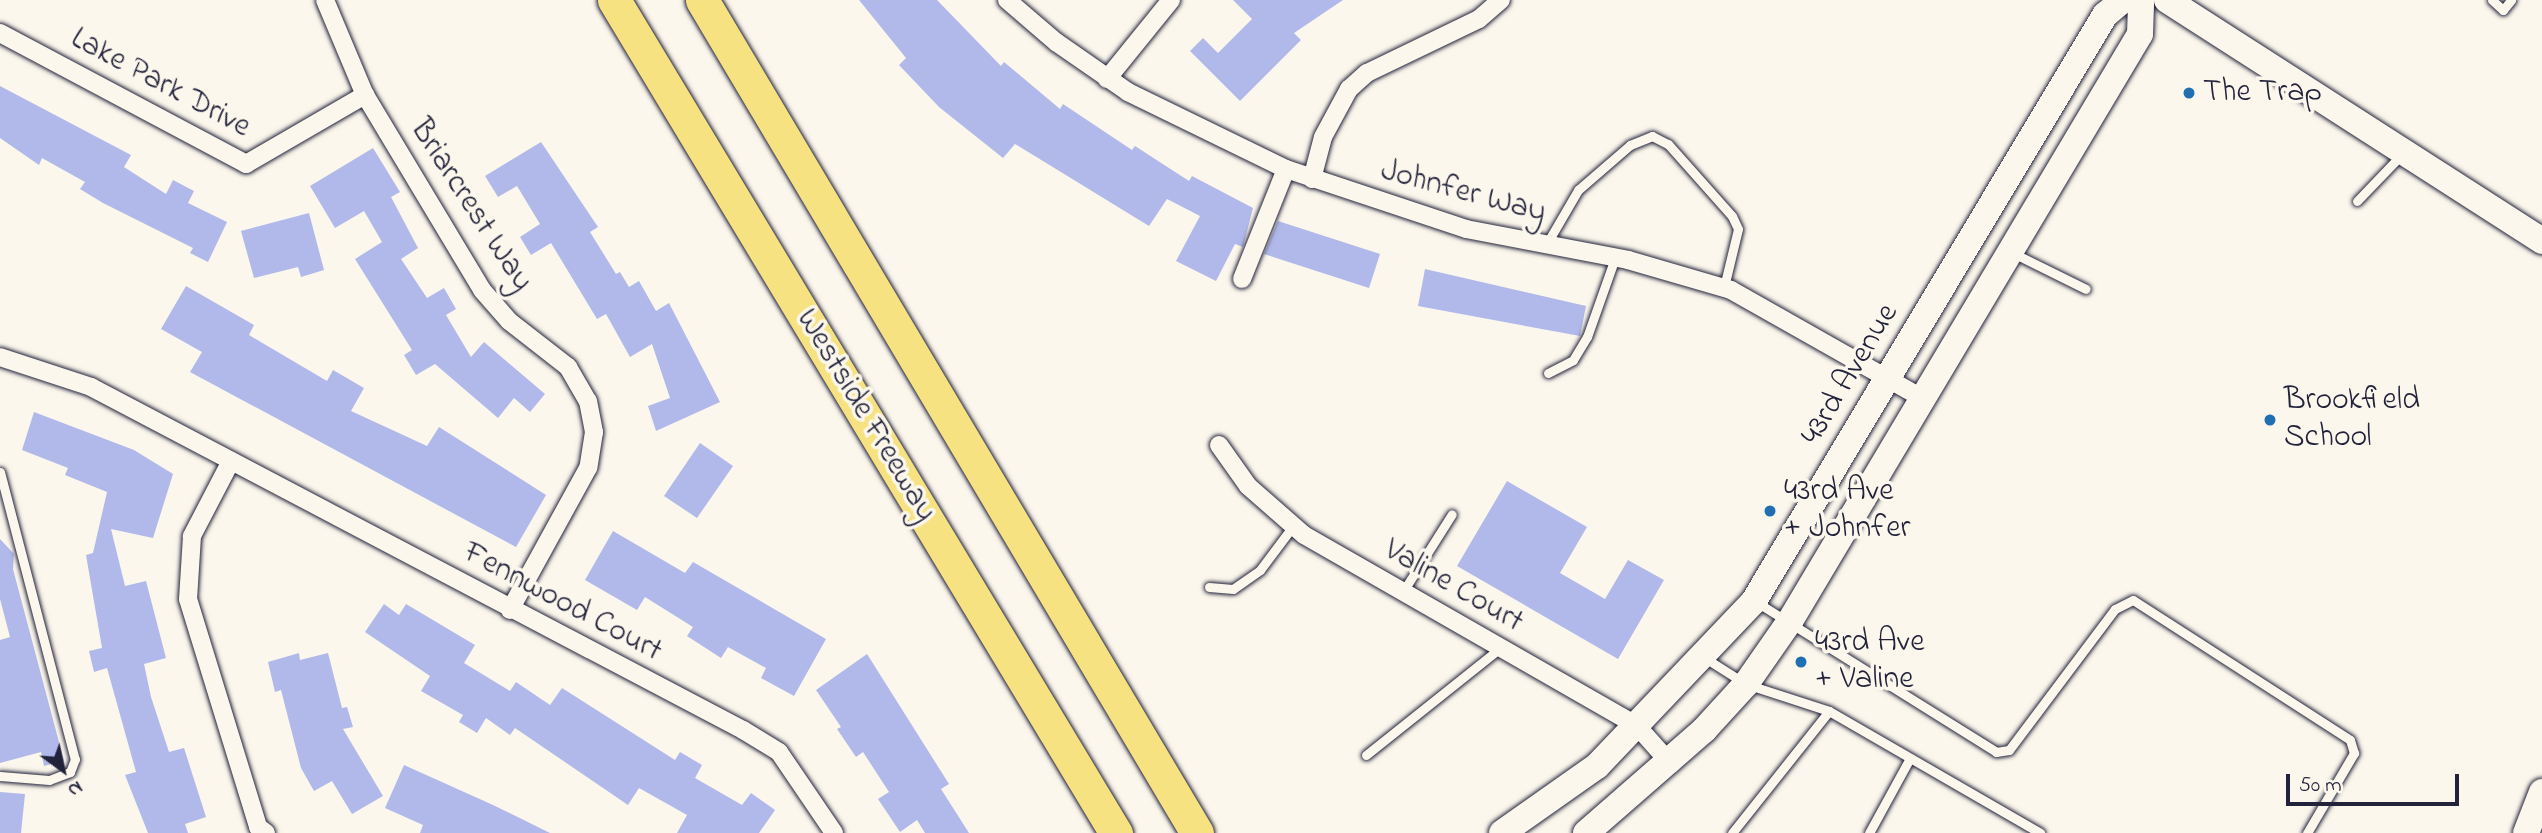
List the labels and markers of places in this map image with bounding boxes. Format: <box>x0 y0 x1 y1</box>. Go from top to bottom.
place label: The Trap <box>2203 74 2322 112</box>
marker: The Trap <box>2181 85 2197 101</box>
place label: Brookfield School <box>2284 383 2420 458</box>
marker: Brookfield School <box>2262 412 2278 428</box>
place label: 43rd Ave + Johnfer <box>1784 474 1910 549</box>
marker: 43rd Ave + Johnfer <box>1762 503 1778 519</box>
place label: 43rd Ave + Valine <box>1815 625 1925 700</box>
marker: 43rd Ave + Valine <box>1793 654 1809 670</box>

